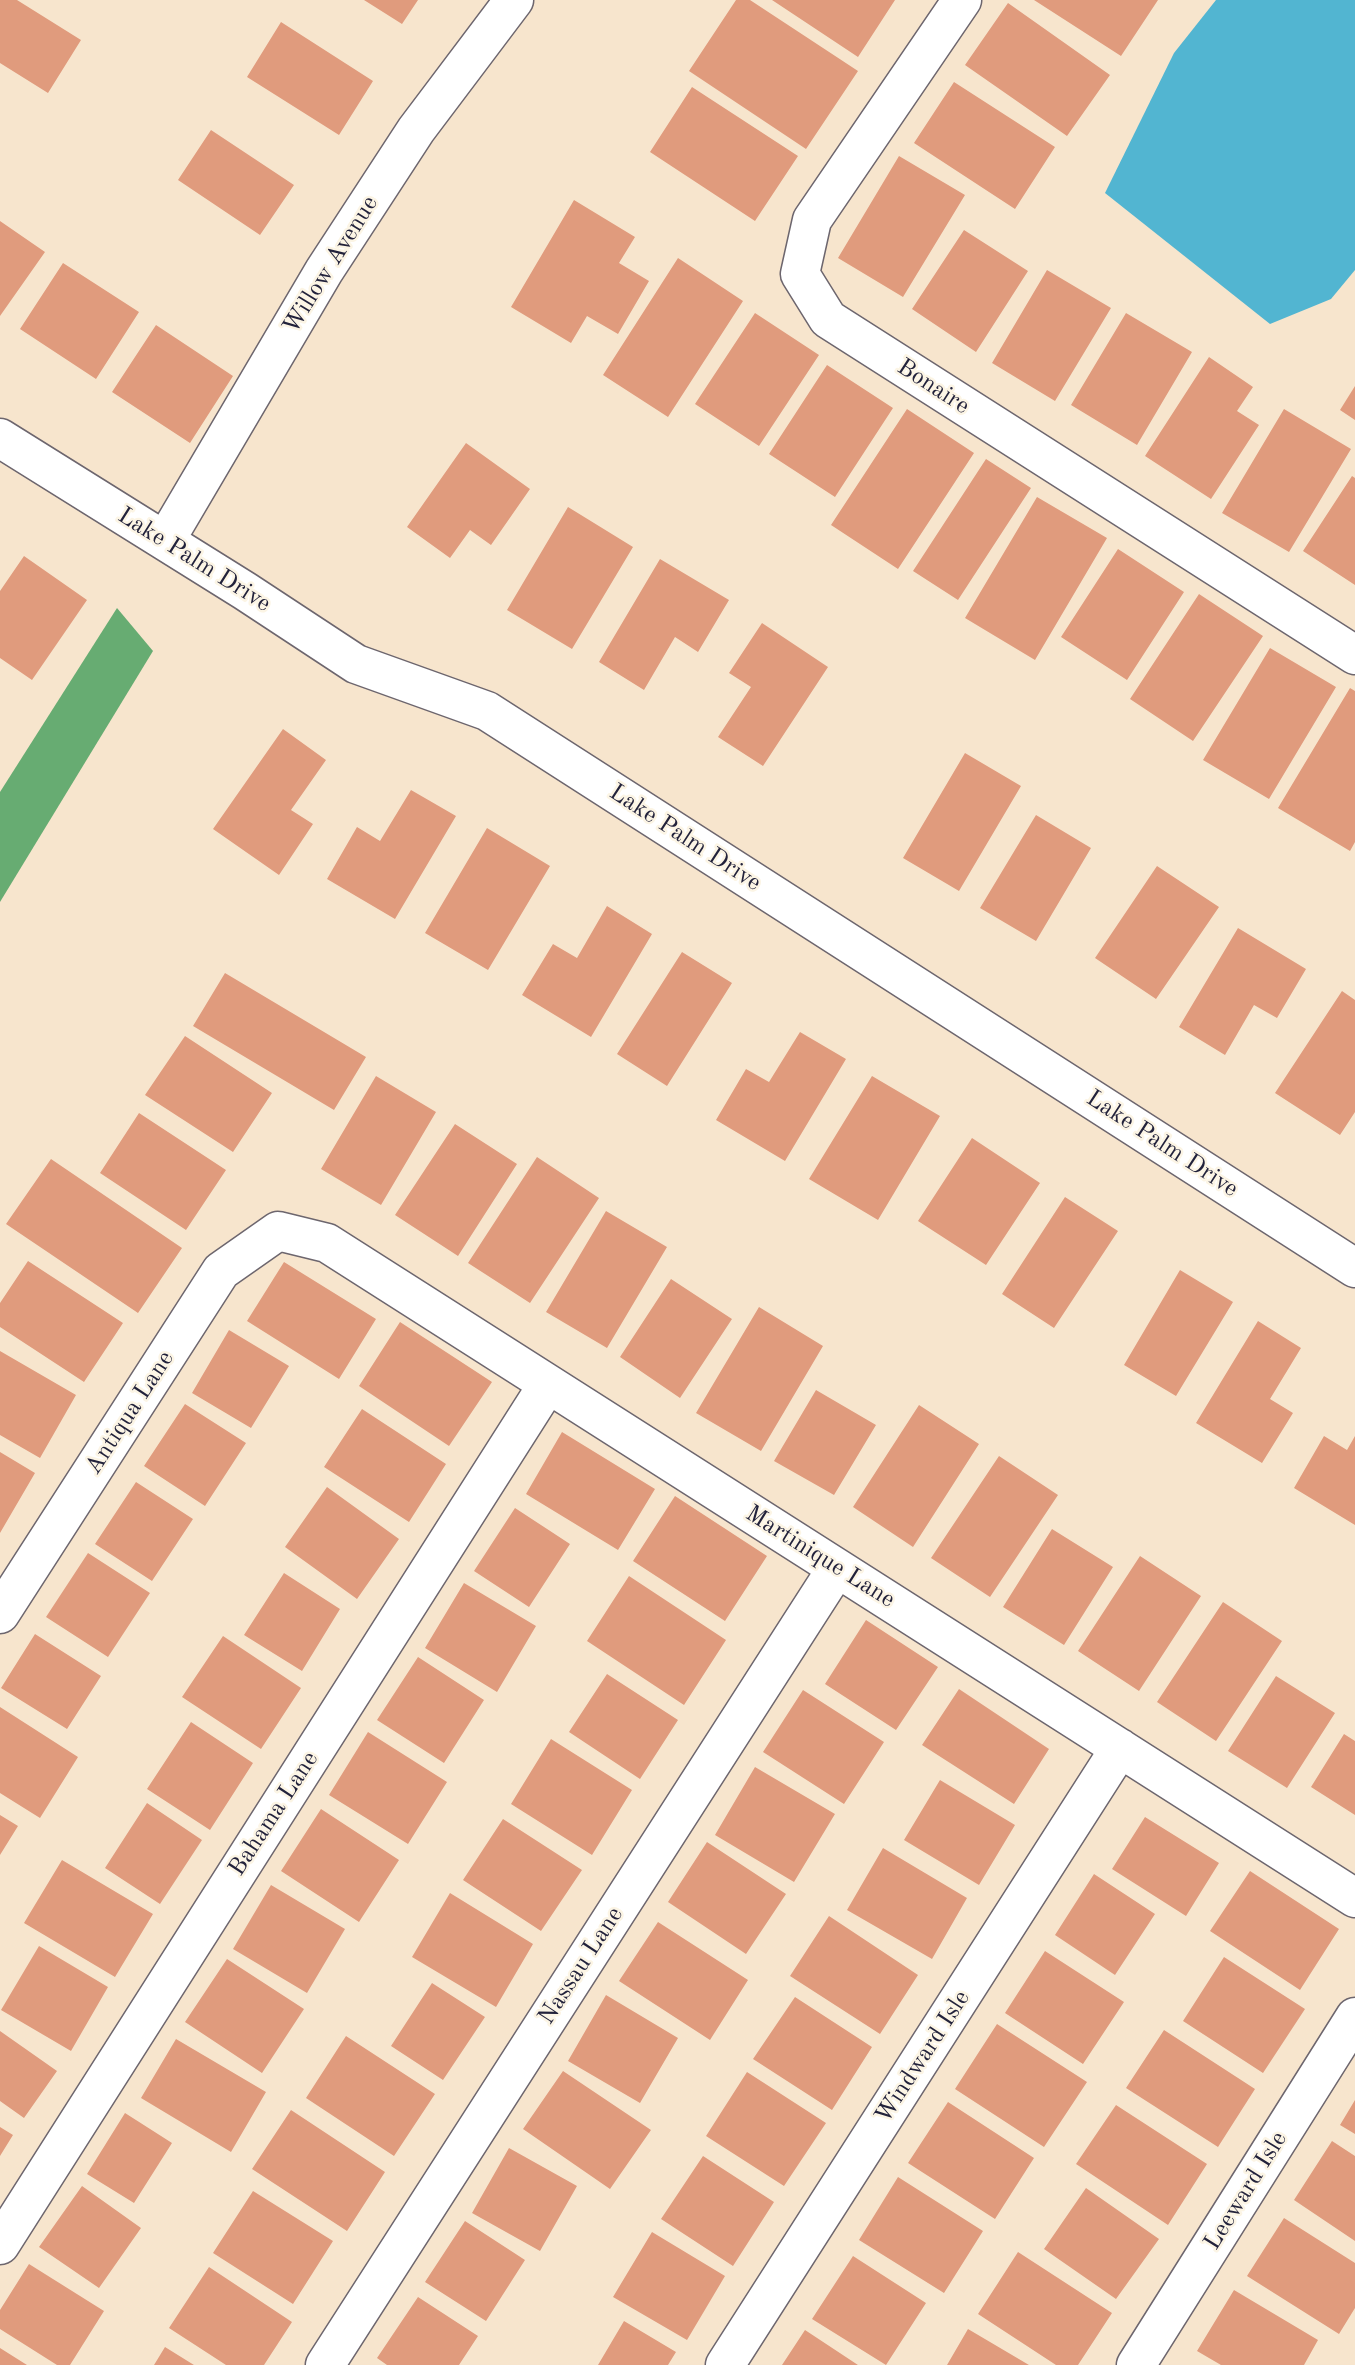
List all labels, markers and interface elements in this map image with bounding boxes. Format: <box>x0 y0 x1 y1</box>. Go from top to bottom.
street label: Willow Avenue <box>277 191 385 339</box>
street label: Bonaire <box>891 353 975 421</box>
street label: Lake Palm Drive <box>112 501 276 619</box>
street label: Lake Palm Drive <box>604 778 766 898</box>
street label: Lake Palm Drive <box>1081 1084 1243 1204</box>
street label: Antiqua Lane <box>79 1346 181 1480</box>
street label: Martinique Lane <box>740 1500 900 1614</box>
street label: Bahama Lane <box>223 1746 325 1882</box>
street label: Nassau Lane <box>532 1902 630 2030</box>
street label: Windward Isle <box>869 1985 977 2129</box>
street label: Leeward Isle <box>1198 2126 1294 2256</box>

